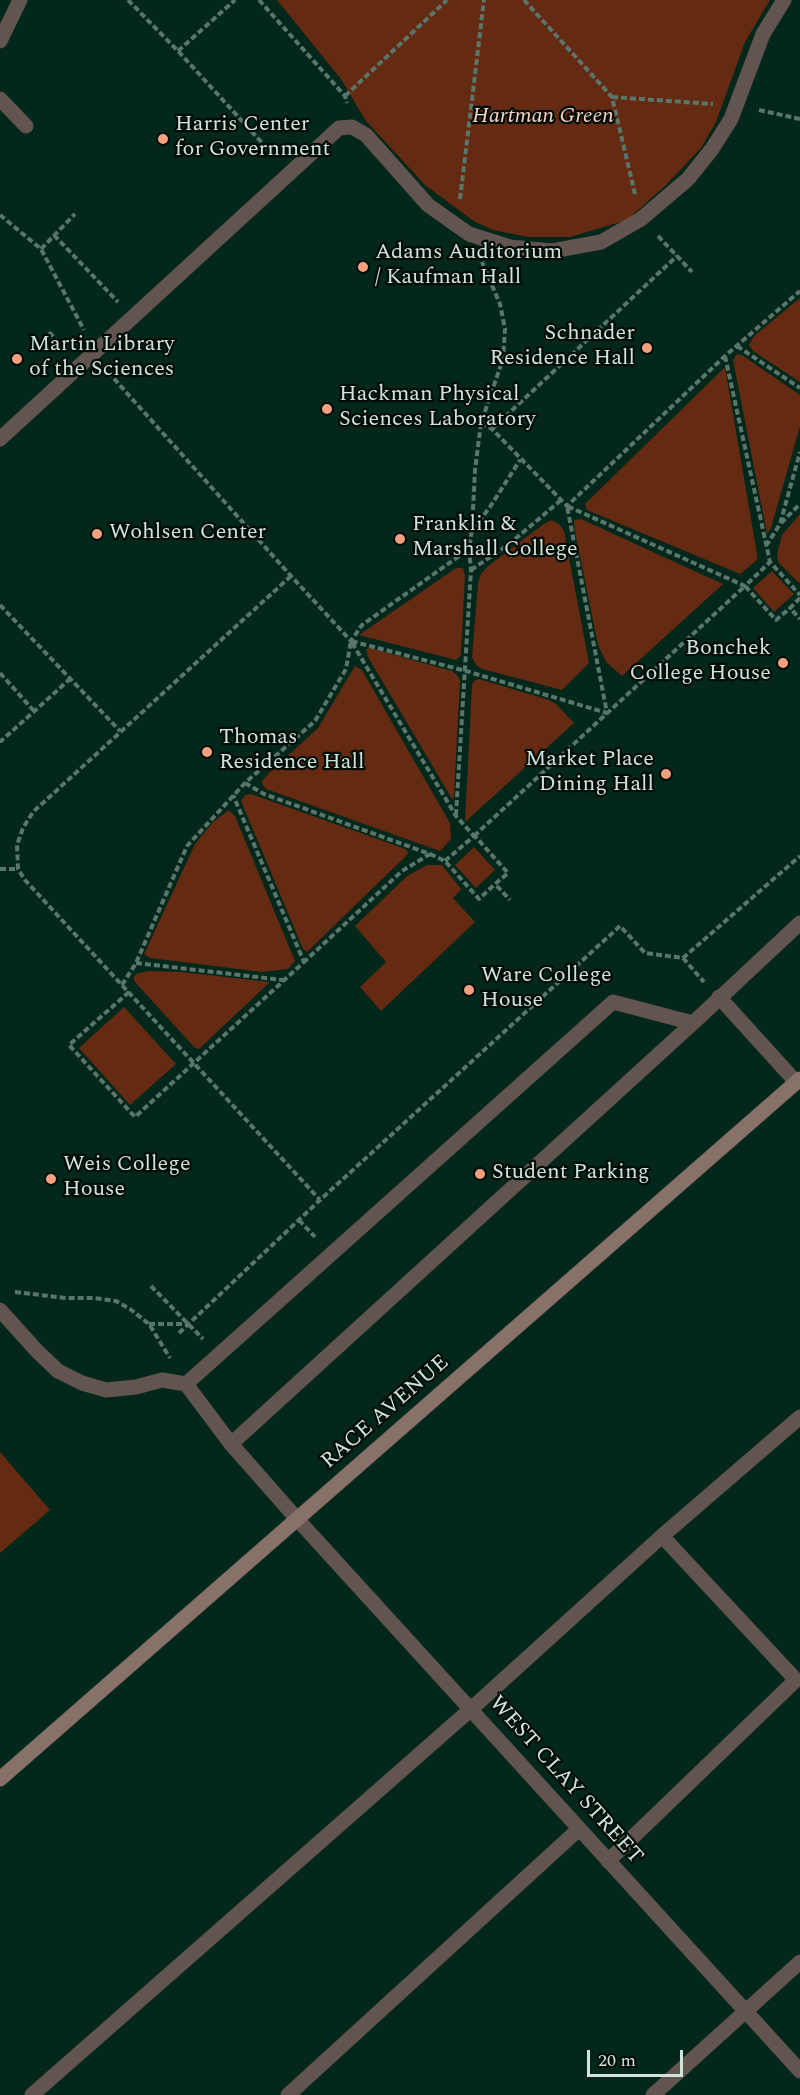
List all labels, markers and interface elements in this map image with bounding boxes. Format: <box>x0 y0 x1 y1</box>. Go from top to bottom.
park label: Hartman Green <box>472 105 614 131</box>
place label: Harris Center for Government <box>175 113 330 164</box>
marker: Harris Center for Government <box>156 132 170 146</box>
place label: Adams Auditorium / Kaufman Hall <box>375 241 562 292</box>
marker: Adams Auditorium / Kaufman Hall <box>356 260 370 274</box>
place label: Schnader Residence Hall <box>490 322 635 374</box>
place label: Martin Library of the Sciences <box>29 333 175 384</box>
marker: Schnader Residence Hall <box>640 341 654 355</box>
marker: Martin Library of the Sciences <box>10 352 24 366</box>
place label: Hackman Physical Sciences Laboratory <box>339 383 536 434</box>
marker: Hackman Physical Sciences Laboratory <box>320 402 334 416</box>
place label: Franklin & Marshall College <box>412 513 578 564</box>
place label: Wohlsen Center <box>109 521 266 547</box>
marker: Wohlsen Center <box>90 527 104 541</box>
marker: Franklin & Marshall College <box>393 532 407 546</box>
place label: Bonchek College House <box>629 637 771 688</box>
marker: Bonchek College House <box>776 656 790 670</box>
place label: Thomas Residence Hall <box>219 726 364 778</box>
marker: Thomas Residence Hall <box>200 745 214 759</box>
place label: Market Place Dining Hall <box>525 748 654 800</box>
marker: Market Place Dining Hall <box>659 767 673 781</box>
place label: Ware College House <box>481 964 612 1016</box>
marker: Ware College House <box>462 983 476 997</box>
place label: Weis College House <box>63 1153 191 1204</box>
place label: Student Parking <box>492 1161 650 1187</box>
marker: Student Parking <box>473 1167 487 1181</box>
marker: Weis College House <box>44 1172 58 1186</box>
street label: RACE AVENUE <box>317 1350 455 1476</box>
street label: WEST CLAY STREET <box>482 1691 648 1871</box>
scale bar <box>590 2038 686 2076</box>
text: 20 m <box>598 2047 636 2074</box>

